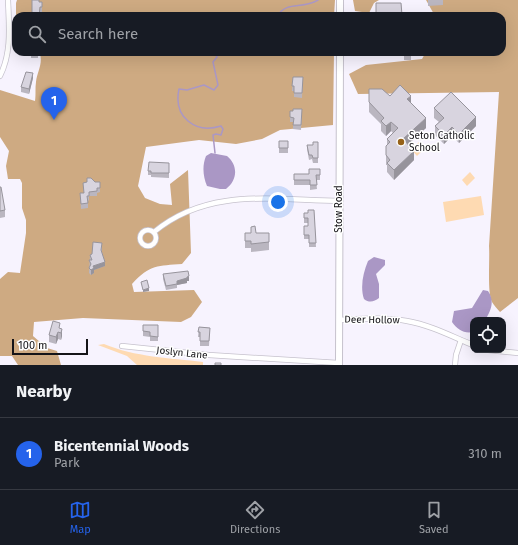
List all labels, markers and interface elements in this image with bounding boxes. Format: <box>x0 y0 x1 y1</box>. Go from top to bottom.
search box <box>12 12 506 56</box>
icon: search <box>26 23 48 45</box>
text: Search here <box>58 25 138 43</box>
pin: 1 <box>41 87 67 120</box>
place label: Seton Catholic School <box>409 130 475 154</box>
marker: Seton Catholic School <box>396 137 406 147</box>
street label: Stow Road <box>333 185 345 233</box>
your location <box>268 192 288 212</box>
street label: Deer Hollow <box>344 314 400 326</box>
map controls <box>470 317 506 353</box>
button: locate <box>470 317 506 353</box>
scale bar <box>12 337 88 356</box>
text: 100 m <box>18 339 47 352</box>
street label: Joslyn Lane <box>156 344 208 362</box>
text: Nearby <box>16 381 71 402</box>
text: Bicentennial Woods <box>54 437 189 455</box>
text: 1 <box>26 446 32 461</box>
text: 310 m <box>468 446 502 461</box>
text: Park <box>54 455 80 470</box>
tab: Map <box>69 499 91 536</box>
tab: Directions <box>230 499 280 536</box>
tab: Saved <box>419 499 449 536</box>

